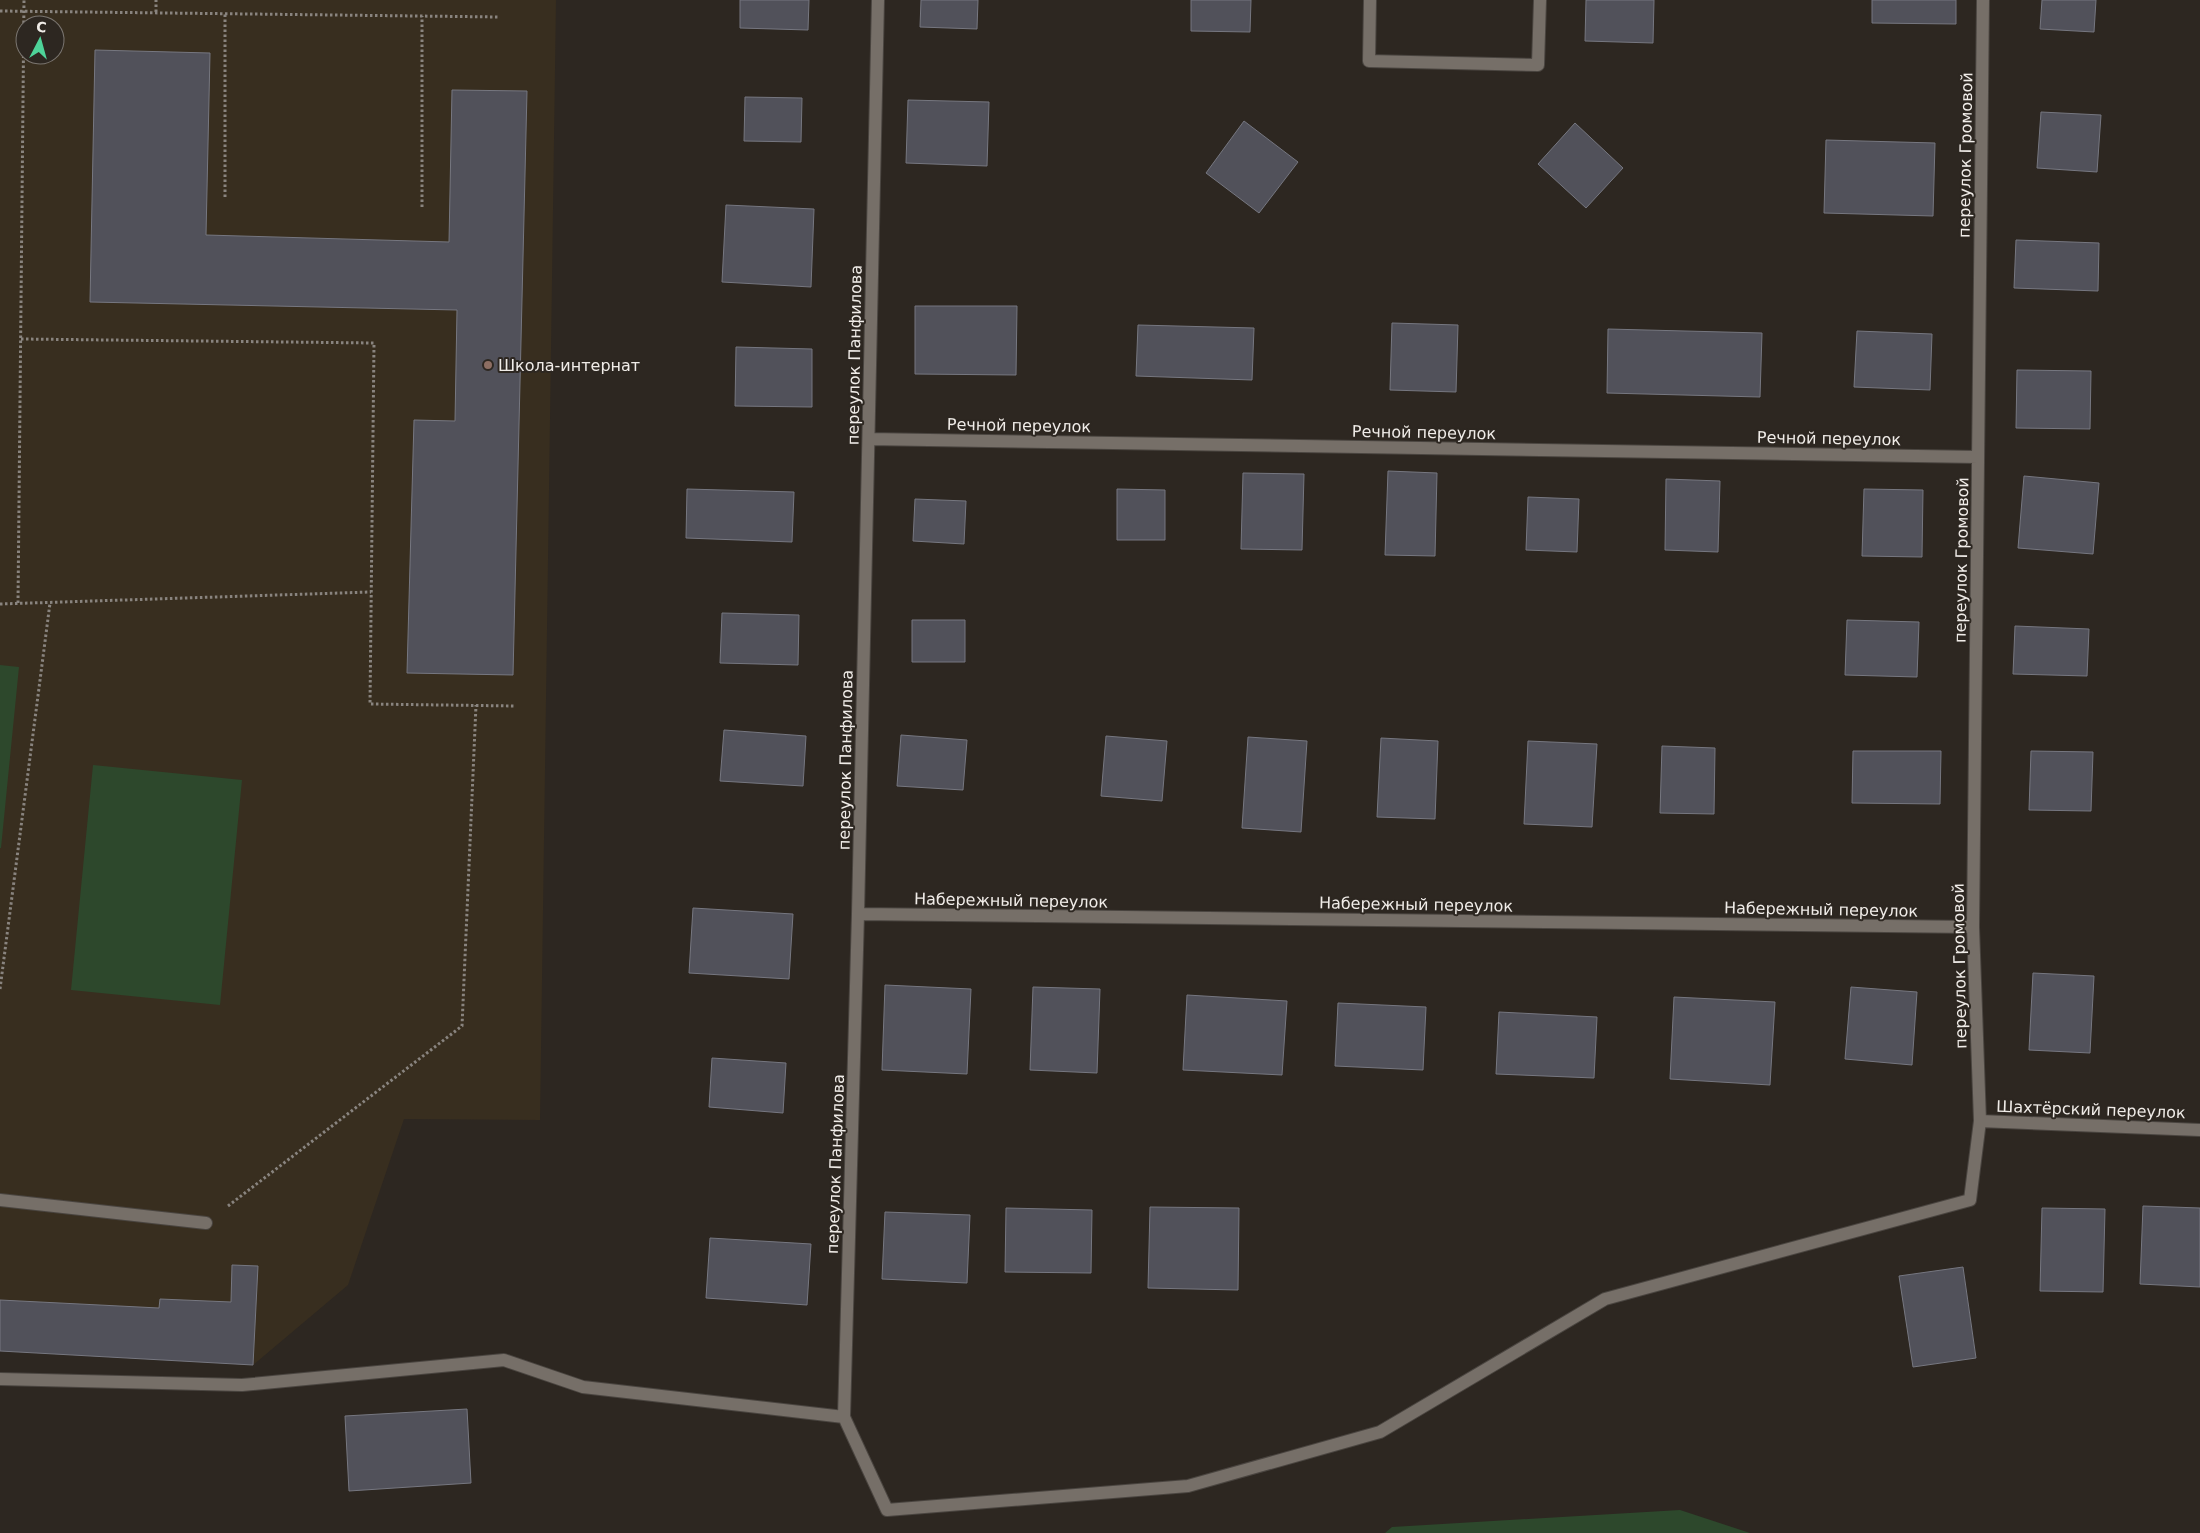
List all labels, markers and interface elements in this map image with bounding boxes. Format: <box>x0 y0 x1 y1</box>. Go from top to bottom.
north arrow <box>15 15 65 65</box>
text: С <box>35 19 47 36</box>
street label: переулок Громовой <box>1955 72 1976 238</box>
street label: переулок Панфилова <box>843 265 866 445</box>
place label: Школа-интернат <box>498 356 640 375</box>
marker: Школа-интернат <box>482 359 494 371</box>
street label: Речной переулок <box>947 415 1092 436</box>
street label: Речной переулок <box>1352 422 1497 443</box>
street label: Речной переулок <box>1757 428 1902 449</box>
street label: переулок Громовой <box>1951 477 1972 643</box>
street label: переулок Панфилова <box>834 670 857 850</box>
street label: переулок Громовой <box>1949 883 1970 1049</box>
street label: Набережный переулок <box>914 889 1108 912</box>
street label: Набережный переулок <box>1319 893 1513 916</box>
street label: Набережный переулок <box>1724 898 1918 921</box>
street label: переулок Панфилова <box>823 1074 848 1254</box>
street label: Шахтёрский переулок <box>1996 1097 2186 1122</box>

